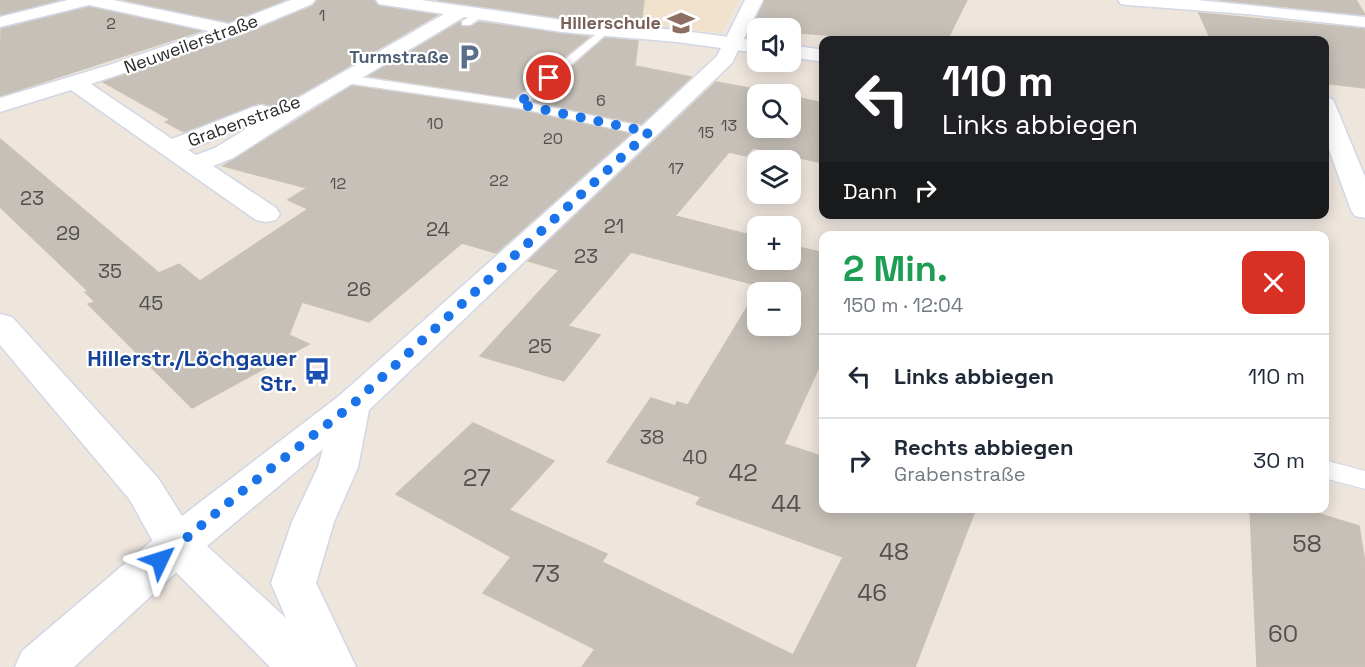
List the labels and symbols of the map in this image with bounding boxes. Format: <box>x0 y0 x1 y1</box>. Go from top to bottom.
house number: 1 <box>319 5 325 26</box>
school or university icon: Hillerschule <box>666 8 696 38</box>
street label: Neuweilerstraße <box>121 9 261 78</box>
place label: Hillerschule <box>560 11 661 34</box>
house number: 2 <box>106 13 116 34</box>
parking icon: Turmstraße <box>454 42 484 72</box>
place label: Turmstraße <box>349 45 449 68</box>
pin <box>523 52 574 103</box>
street label: Grabenstraße <box>184 89 303 152</box>
house number: 6 <box>596 90 606 111</box>
house number: 10 <box>427 113 443 134</box>
house number: 13 <box>721 115 737 136</box>
house number: 15 <box>698 122 714 143</box>
house number: 20 <box>543 128 563 149</box>
house number: 17 <box>668 158 684 179</box>
house number: 22 <box>489 170 509 191</box>
house number: 12 <box>330 173 346 194</box>
house number: 23 <box>20 185 44 211</box>
house number: 21 <box>604 213 624 239</box>
house number: 24 <box>426 216 450 242</box>
house number: 29 <box>56 220 80 246</box>
house number: 23 <box>574 243 598 269</box>
house number: 35 <box>98 258 122 284</box>
house number: 26 <box>347 276 371 302</box>
house number: 45 <box>139 290 163 316</box>
house number: 25 <box>528 333 552 359</box>
place label: Hillerstr./Löchgauer Str. <box>87 344 297 397</box>
bus stop icon: Hillerstr./Löchgauer Str. <box>302 356 332 386</box>
house number: 38 <box>640 424 664 450</box>
house number: 40 <box>682 444 708 470</box>
house number: 42 <box>728 457 758 488</box>
house number: 27 <box>463 462 491 493</box>
house number: 44 <box>771 488 801 519</box>
position arrow <box>128 528 192 592</box>
house number: 58 <box>1292 528 1322 559</box>
house number: 48 <box>879 536 909 567</box>
house number: 73 <box>532 558 560 589</box>
house number: 46 <box>857 577 887 608</box>
house number: 60 <box>1268 618 1298 649</box>

